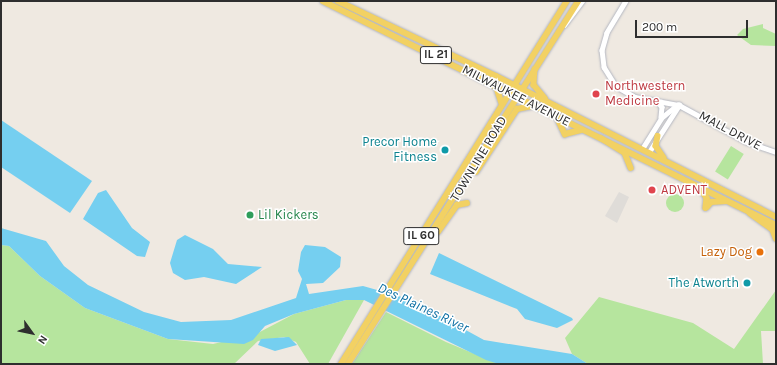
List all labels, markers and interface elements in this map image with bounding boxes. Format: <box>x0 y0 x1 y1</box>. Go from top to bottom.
scale bar <box>637 12 750 38</box>
text: 200 m <box>642 20 677 34</box>
road number: IL 21 <box>419 45 453 65</box>
street label: MILWAUKEE AVENUE <box>459 62 573 130</box>
place label: Northwestern Medicine <box>605 79 685 110</box>
marker: Northwestern Medicine <box>590 88 602 100</box>
street label: MALL DRIVE <box>696 108 764 154</box>
street label: TOWNLINE ROAD <box>447 113 511 205</box>
place label: Precor Home Fitness <box>362 135 437 166</box>
marker: Precor Home Fitness <box>440 145 450 155</box>
place label: ADVENT <box>661 182 707 198</box>
marker: ADVENT <box>646 184 658 196</box>
place label: Lil Kickers <box>258 207 319 223</box>
marker: Lil Kickers <box>245 210 255 220</box>
road number: IL 60 <box>403 226 439 246</box>
place label: Lazy Dog <box>700 244 752 260</box>
marker: Lazy Dog <box>755 247 765 257</box>
place label: The Atworth <box>669 275 739 291</box>
marker: The Atworth <box>742 278 752 288</box>
water label: Des Plaines River <box>375 280 471 336</box>
north arrow <box>12 313 52 353</box>
text: N <box>35 333 50 347</box>

